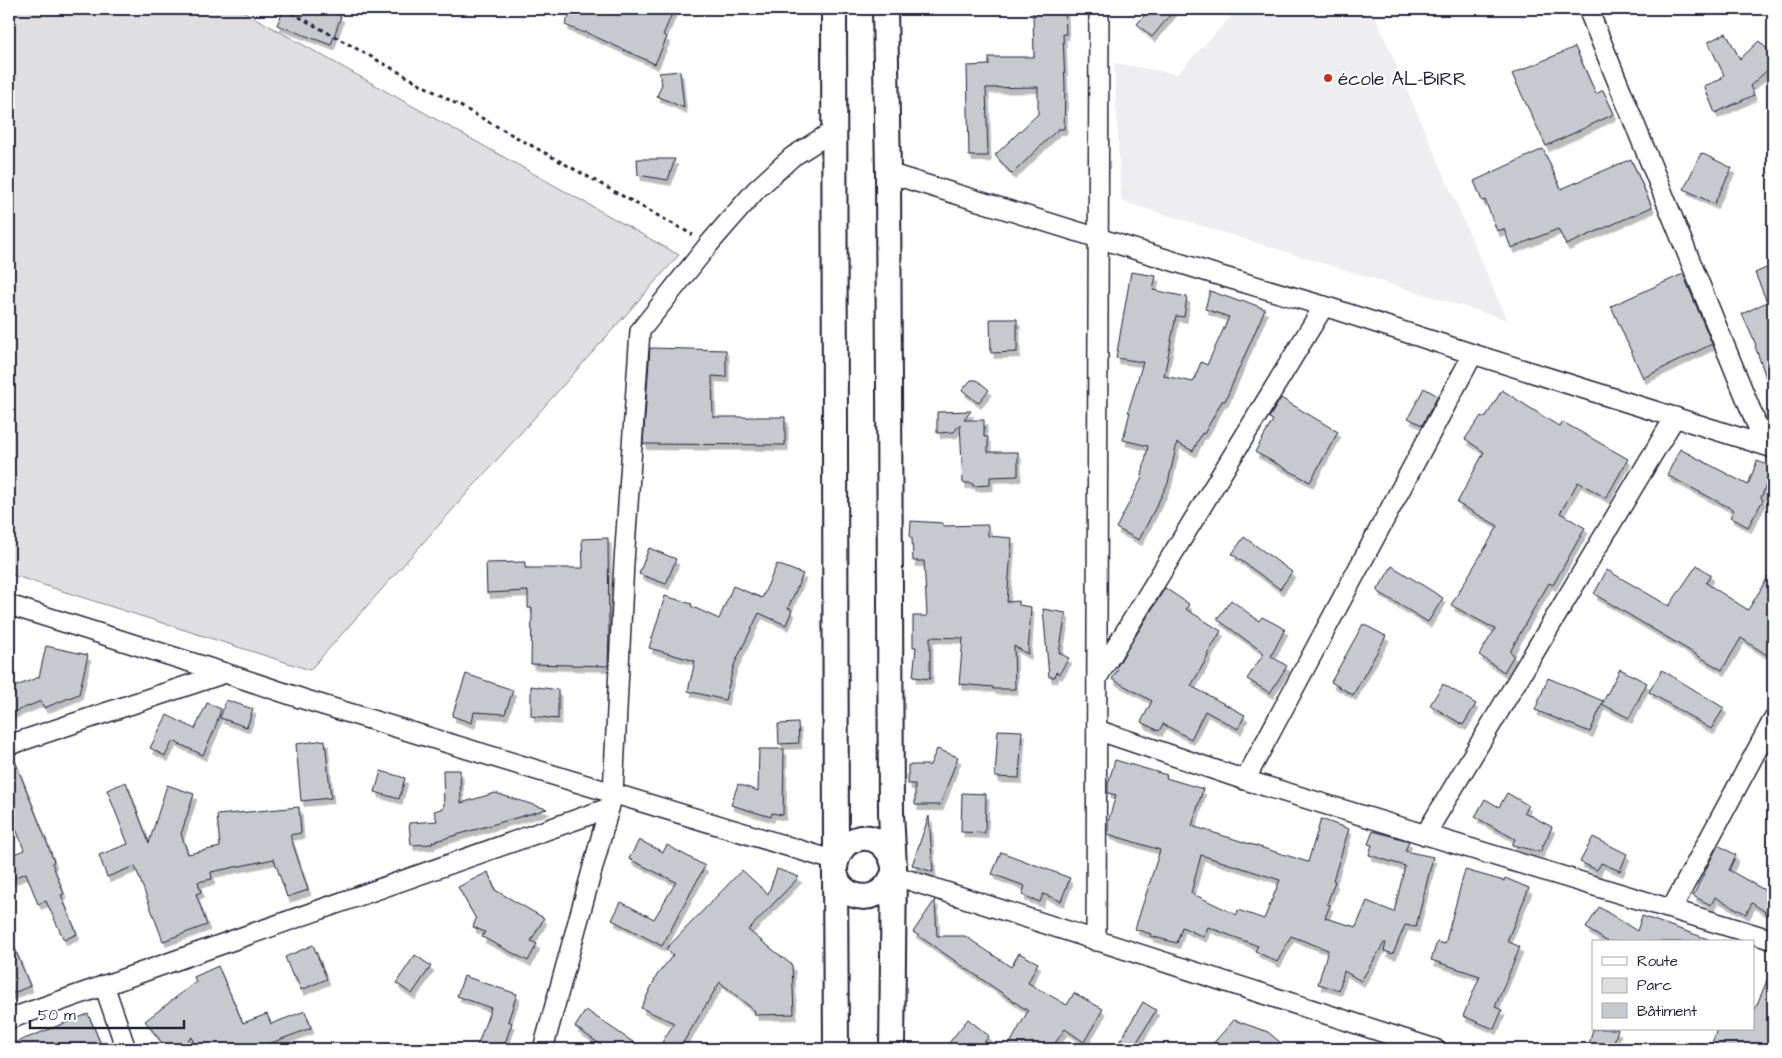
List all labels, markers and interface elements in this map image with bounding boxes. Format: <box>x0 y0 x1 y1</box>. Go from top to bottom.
place label: école AL-BIRR <box>1338 66 1467 93</box>
marker: école AL-BIRR <box>1322 72 1334 84</box>
legend <box>1592 940 1754 1030</box>
text: Route <box>1637 951 1678 972</box>
text: Parc <box>1637 975 1672 996</box>
scale bar <box>30 998 184 1030</box>
text: Bâtiment <box>1637 1001 1697 1022</box>
text: 50 m <box>38 1005 76 1026</box>

